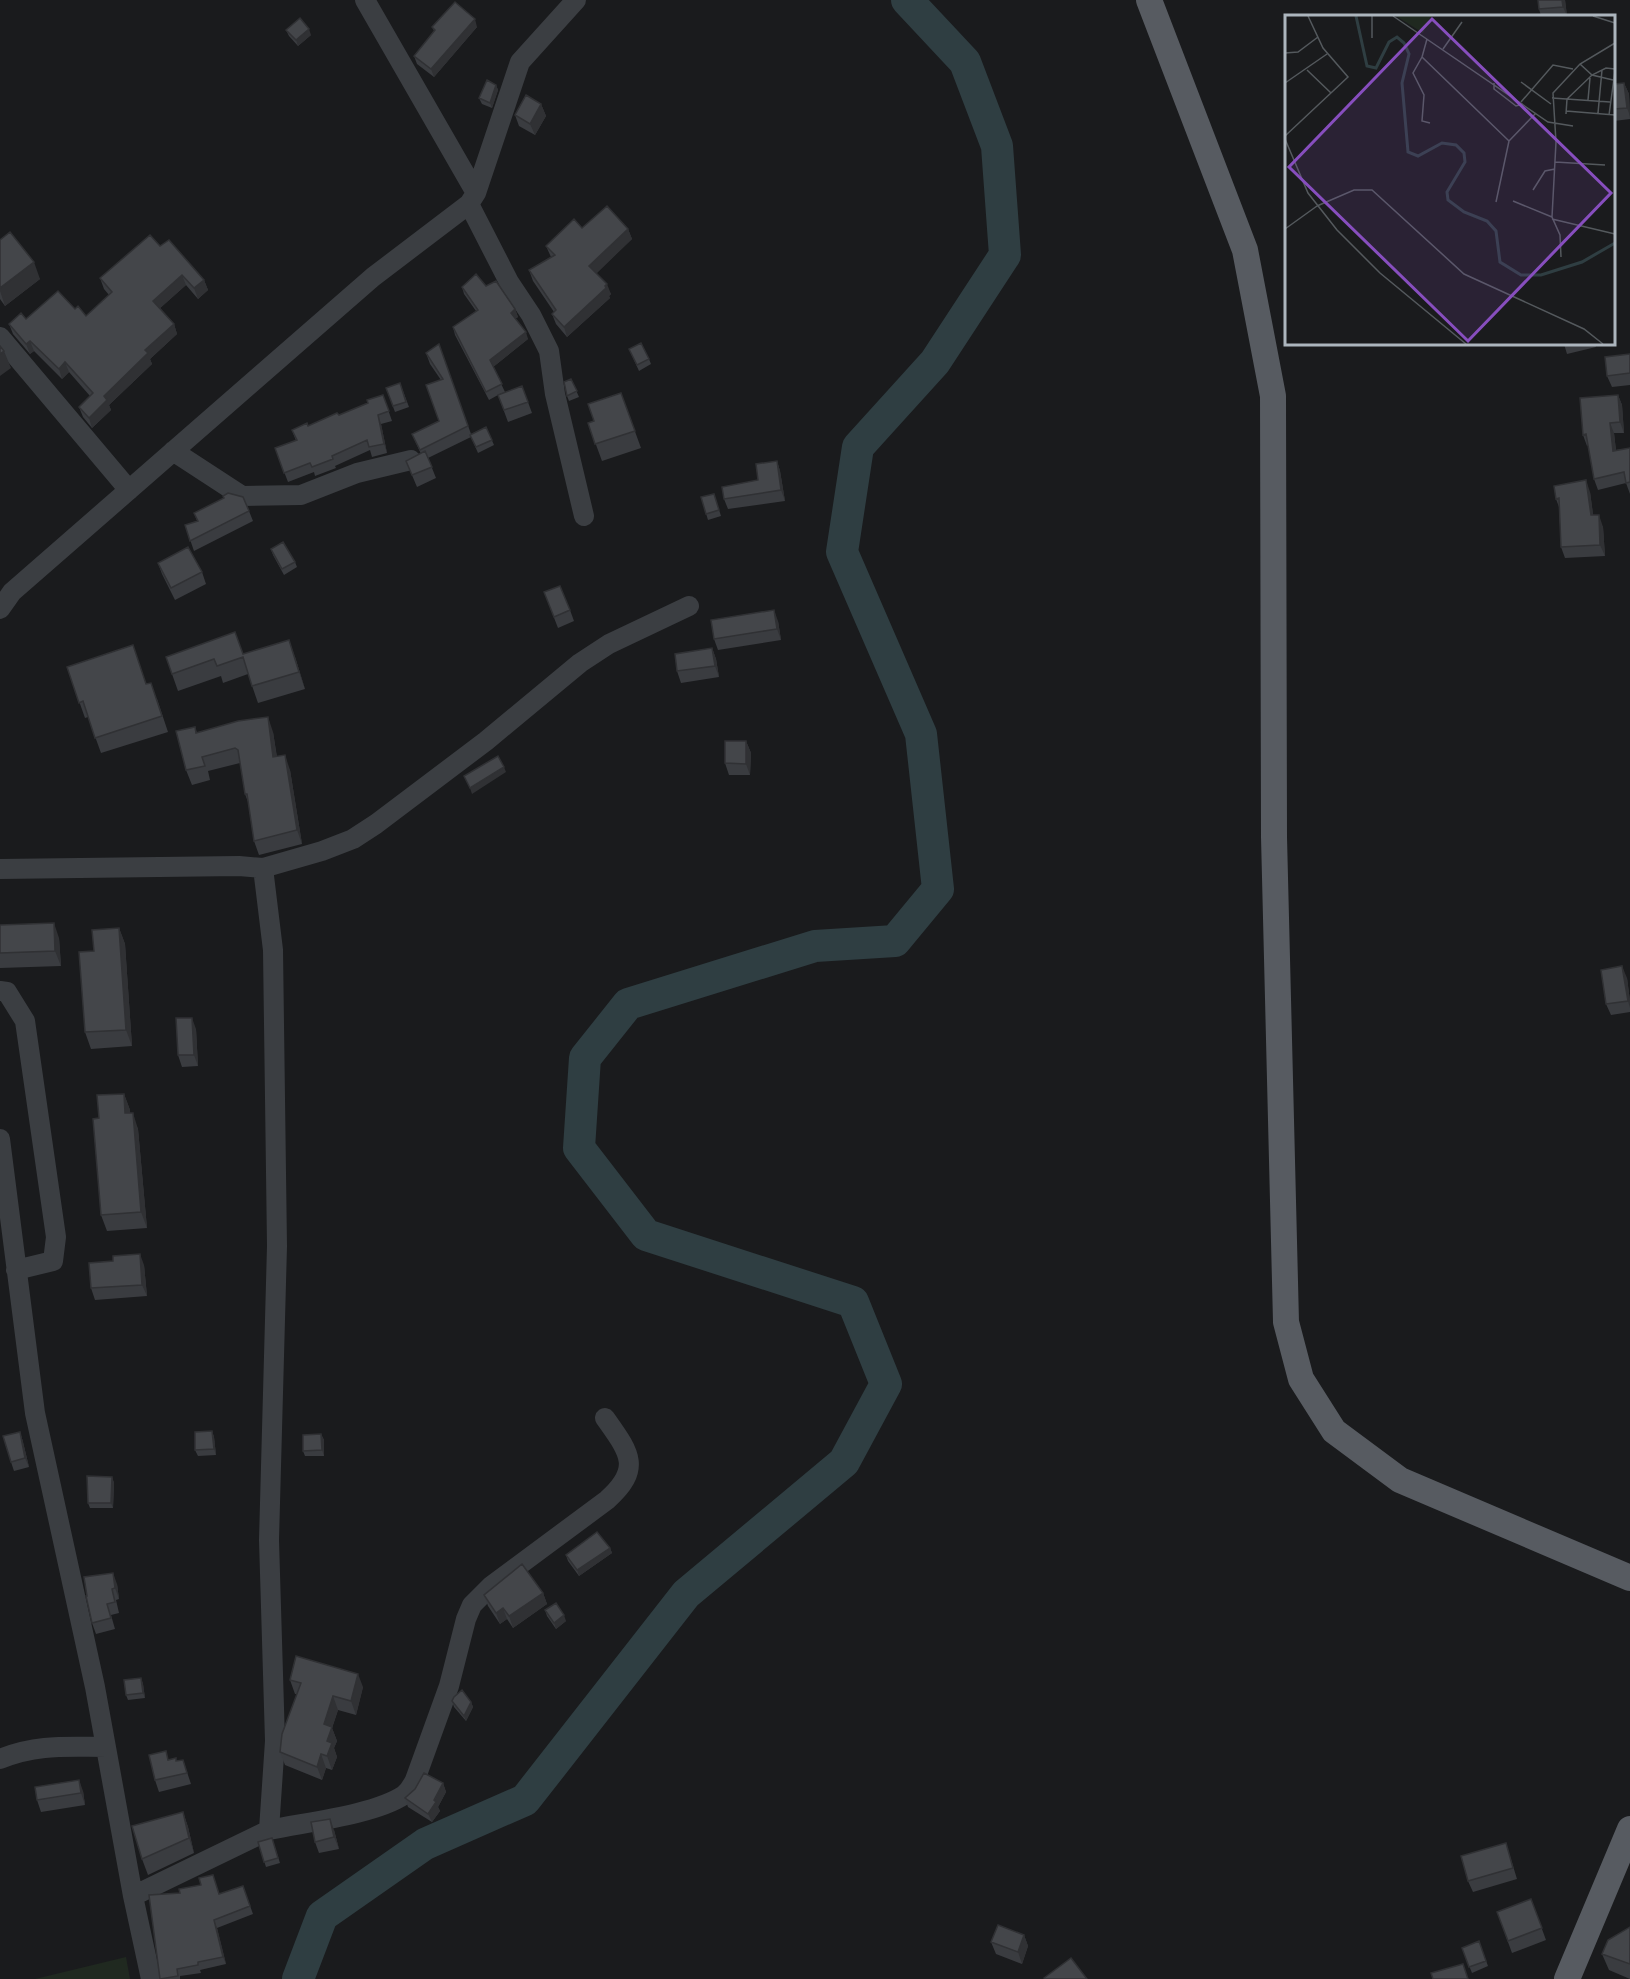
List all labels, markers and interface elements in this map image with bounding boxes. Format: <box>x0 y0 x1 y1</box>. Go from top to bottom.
inset map <box>1285 15 1615 345</box>

